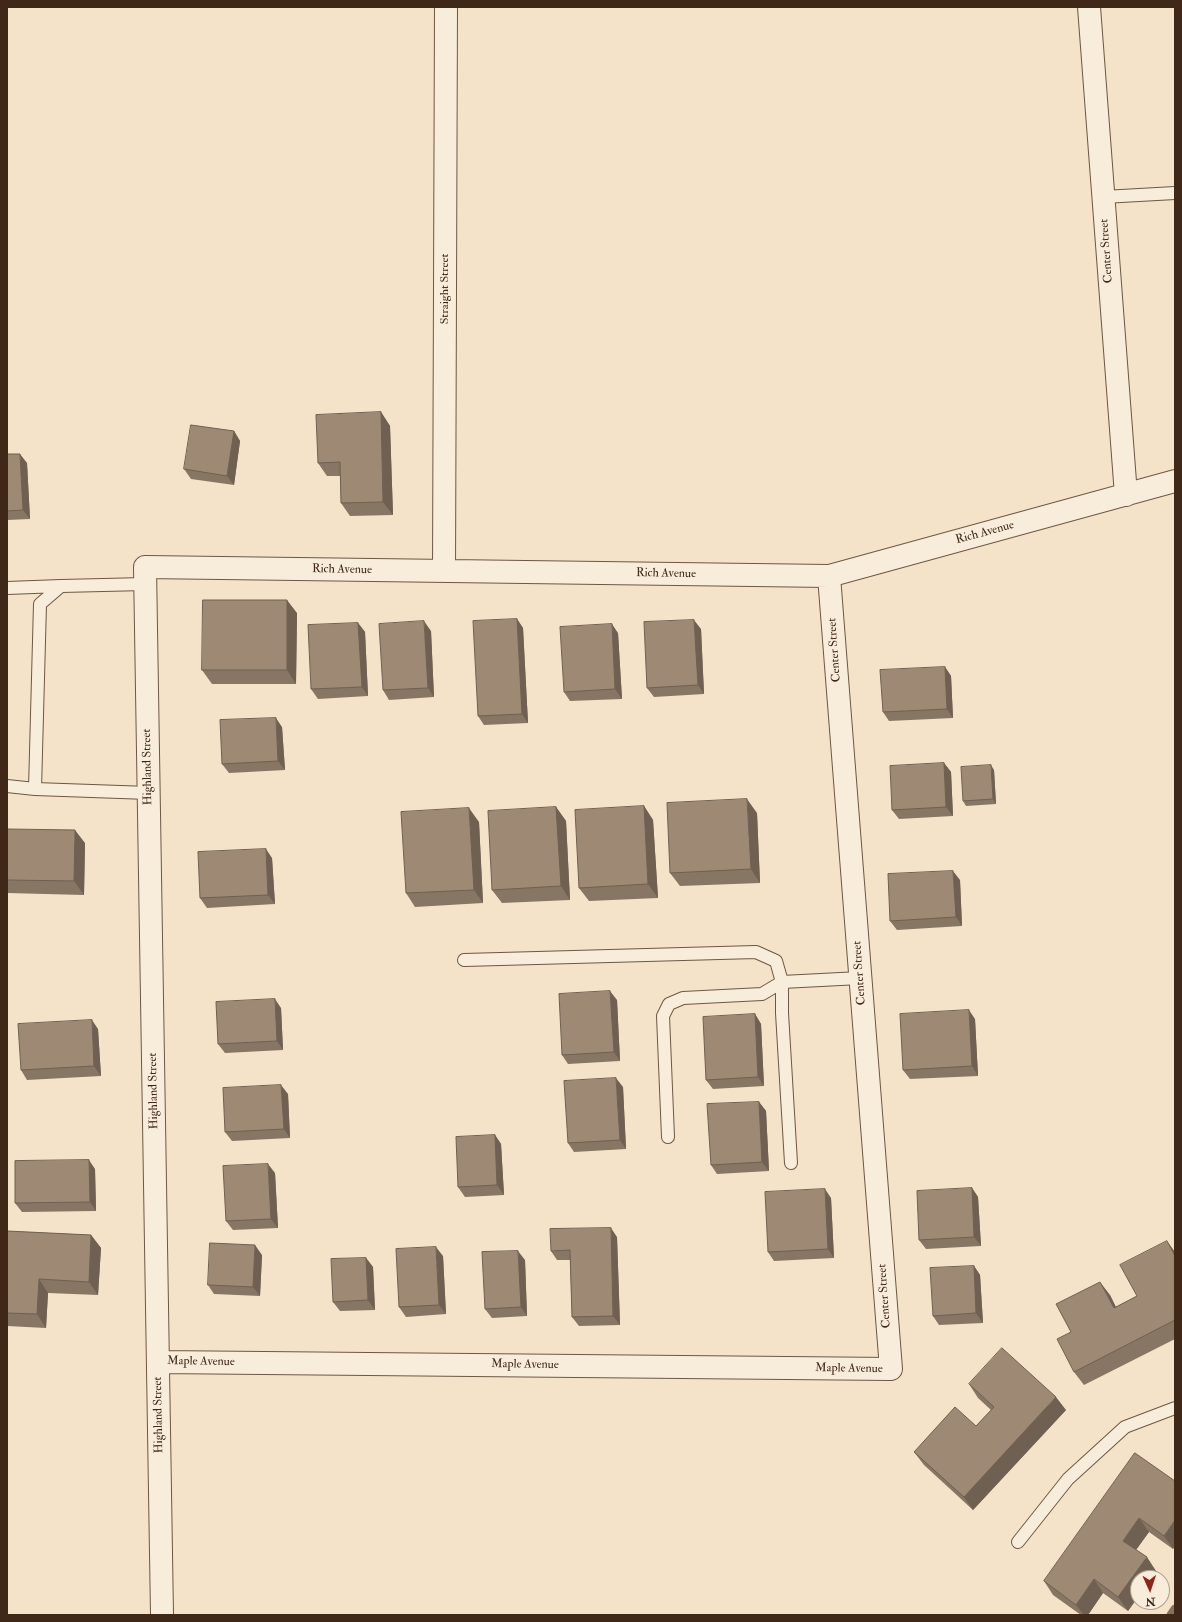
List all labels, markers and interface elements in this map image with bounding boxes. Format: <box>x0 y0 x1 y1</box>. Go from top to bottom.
street label: Center Street <box>1098 218 1116 284</box>
street label: Straight Street <box>438 254 452 324</box>
street label: Rich Avenue <box>954 518 1016 548</box>
street label: Rich Avenue <box>312 562 372 578</box>
street label: Rich Avenue <box>636 566 696 582</box>
street label: Center Street <box>826 617 844 683</box>
street label: Highland Street <box>140 729 156 805</box>
street label: Center Street <box>851 940 869 1006</box>
street label: Highland Street <box>146 1053 162 1129</box>
street label: Center Street <box>876 1263 894 1329</box>
street label: Maple Avenue <box>167 1354 235 1370</box>
street label: Maple Avenue <box>491 1357 559 1373</box>
street label: Maple Avenue <box>815 1361 883 1377</box>
street label: Highland Street <box>151 1377 167 1453</box>
north arrow <box>1130 1570 1170 1610</box>
text: N <box>1145 1595 1156 1608</box>

